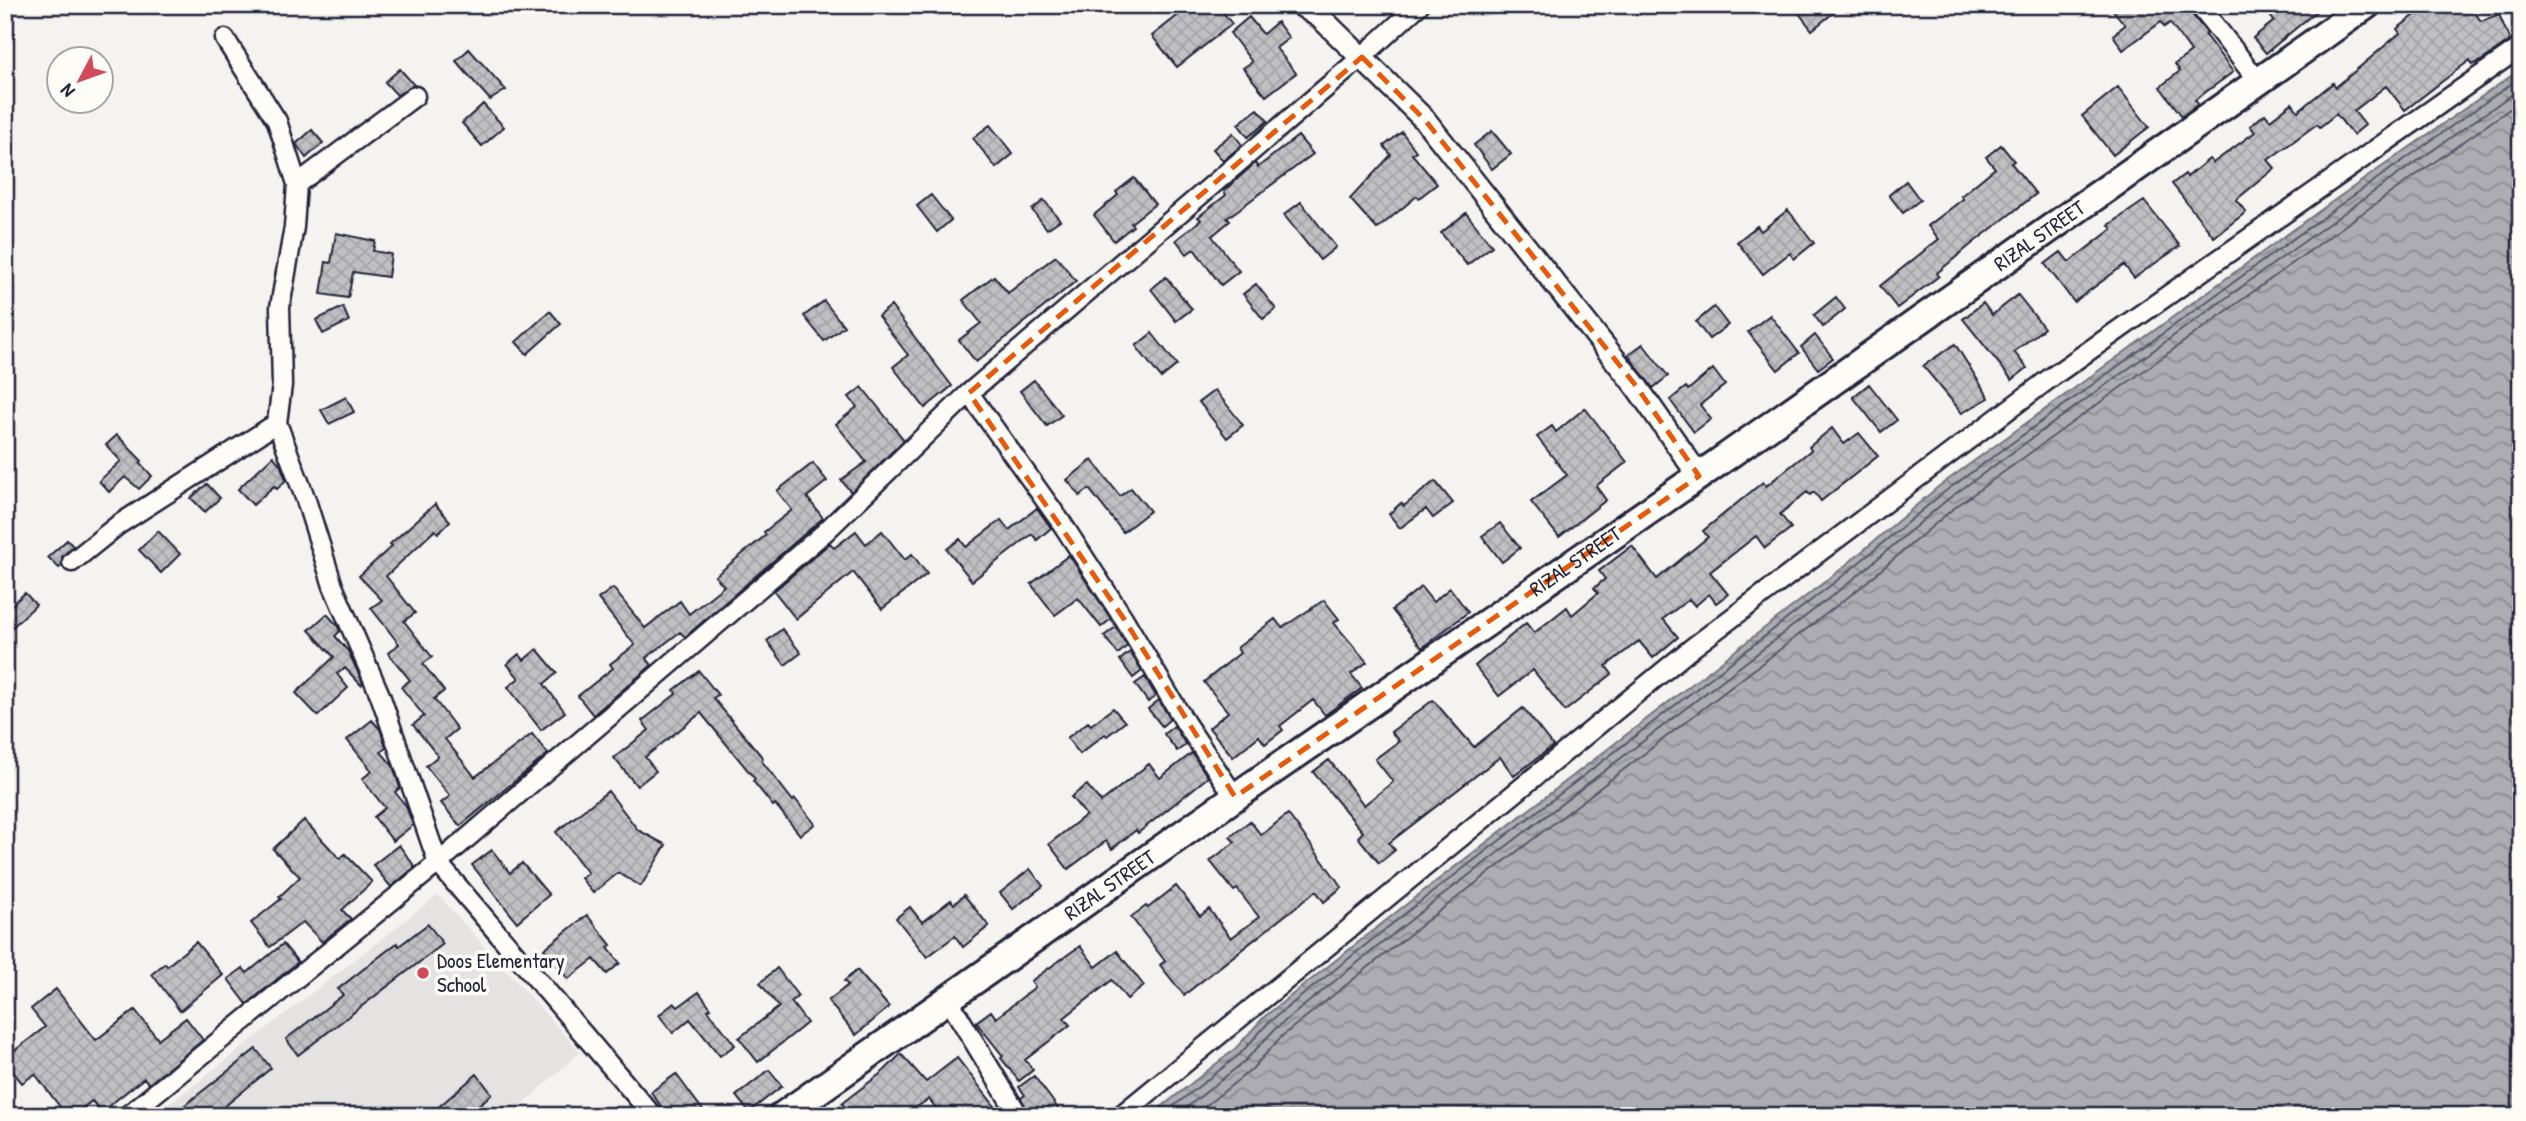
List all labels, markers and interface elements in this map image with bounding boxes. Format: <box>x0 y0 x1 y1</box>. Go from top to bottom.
north arrow <box>46 46 116 116</box>
text: N <box>54 79 80 103</box>
street label: RIZAL STREET <box>1988 193 2092 278</box>
street label: RIZAL STREET <box>1524 518 1628 603</box>
street label: RIZAL STREET <box>1058 842 1162 927</box>
place label: Doos Elementary School <box>437 946 565 999</box>
marker: Doos Elementary School <box>415 965 431 981</box>

